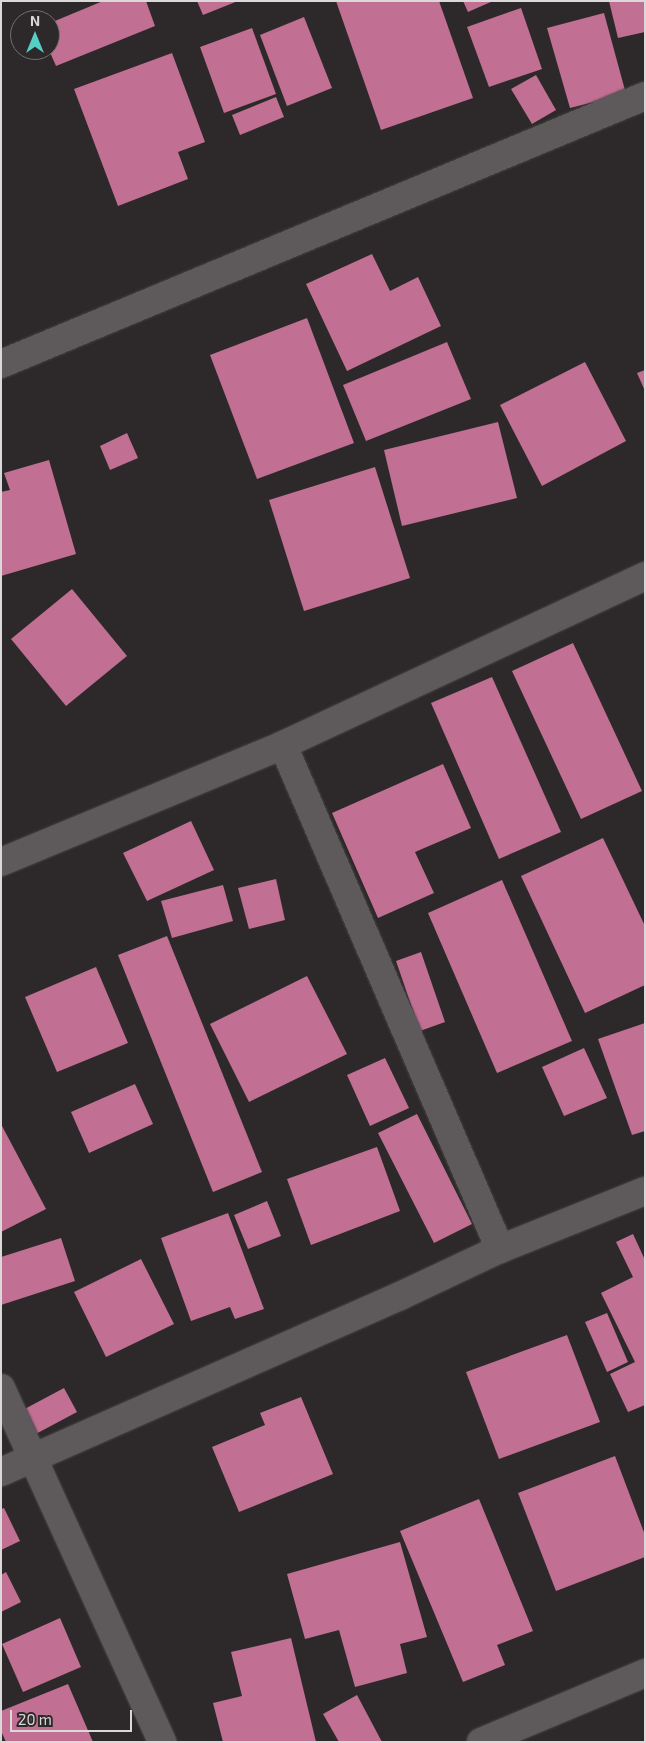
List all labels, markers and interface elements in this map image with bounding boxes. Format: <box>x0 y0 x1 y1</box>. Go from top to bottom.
north arrow <box>10 10 60 60</box>
text: N <box>30 12 40 29</box>
scale bar <box>12 1700 135 1732</box>
text: 20 m <box>18 1710 52 1728</box>

